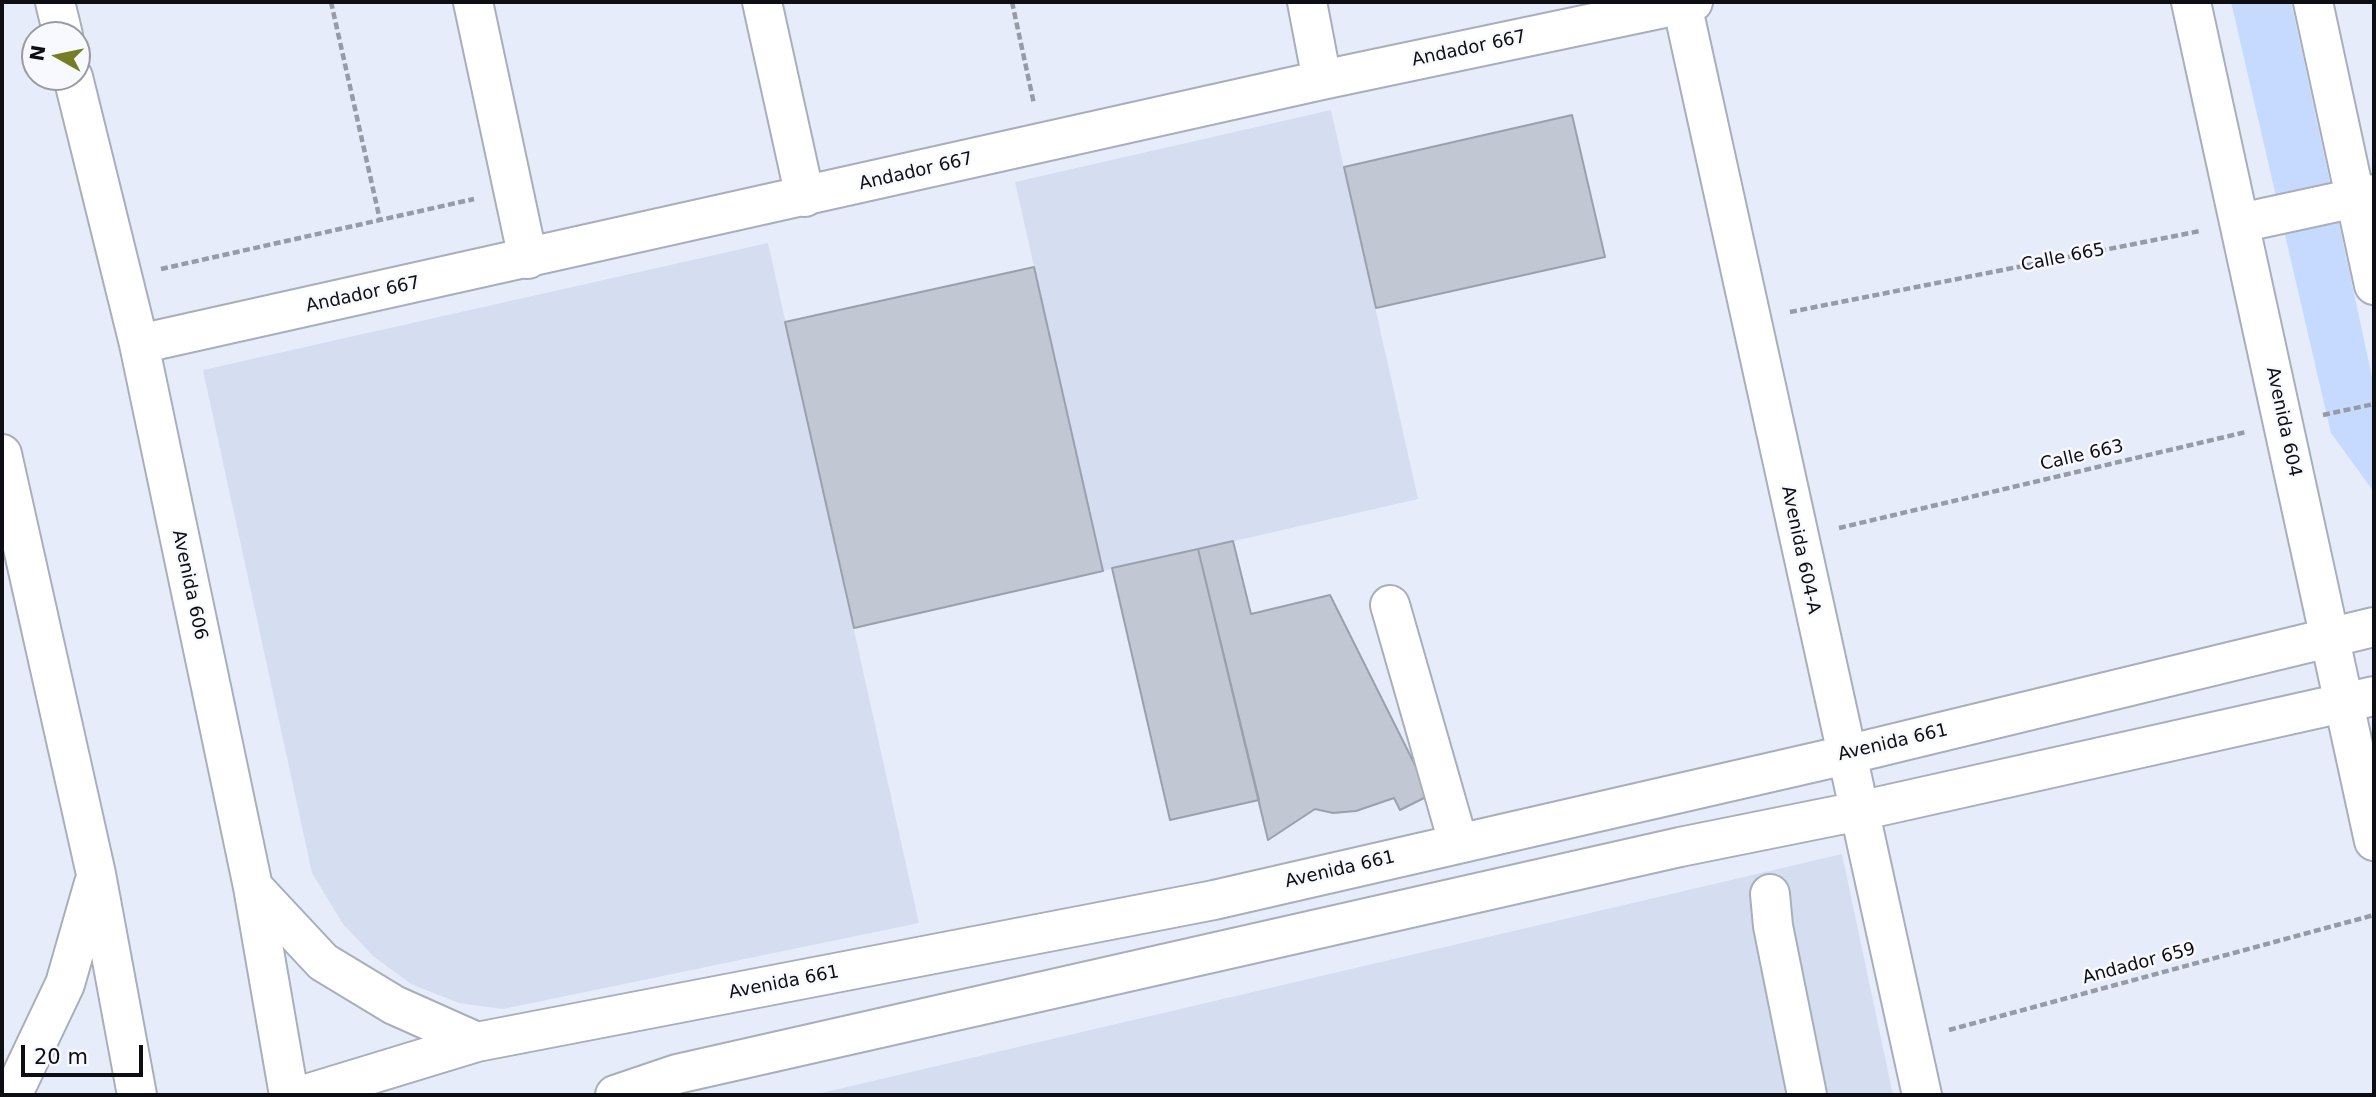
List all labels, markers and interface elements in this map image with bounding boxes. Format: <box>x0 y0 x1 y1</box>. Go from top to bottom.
north arrow <box>21 21 91 91</box>
street label: Andador 667 <box>1410 26 1528 72</box>
text: N <box>25 43 49 63</box>
street label: Andador 667 <box>857 148 975 196</box>
street label: Calle 665 <box>2019 239 2107 277</box>
street label: Andador 667 <box>304 272 422 318</box>
street label: Avenida 604 <box>2261 365 2305 479</box>
street label: Calle 663 <box>2038 436 2126 476</box>
street label: Avenida 604-A <box>1776 484 1824 616</box>
street label: Avenida 606 <box>167 528 211 642</box>
street label: Avenida 661 <box>1836 720 1950 766</box>
street label: Avenida 661 <box>1283 847 1397 893</box>
street label: Andador 659 <box>2080 939 2198 989</box>
street label: Avenida 661 <box>727 962 841 1004</box>
scale bar <box>24 1030 147 1074</box>
text: 20 m <box>34 1045 88 1069</box>

